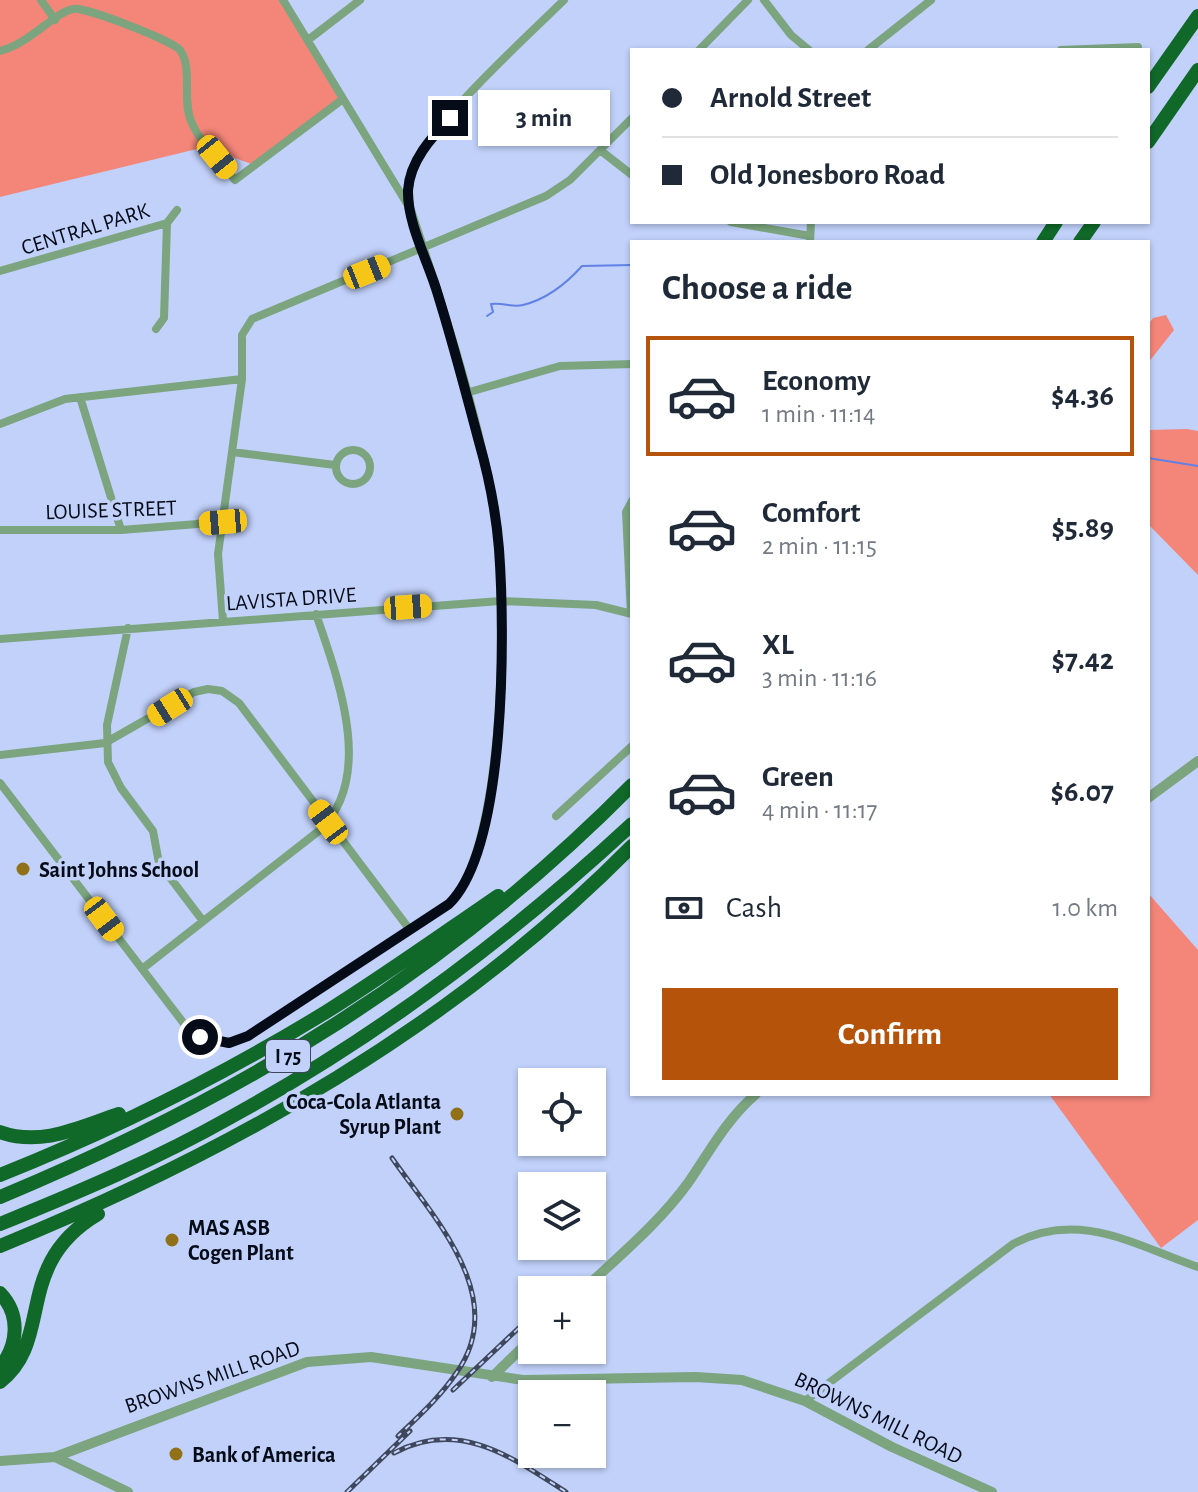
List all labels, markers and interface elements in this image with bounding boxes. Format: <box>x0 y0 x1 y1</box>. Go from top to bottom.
text: Arnold Street <box>710 83 871 113</box>
callout: 3 min <box>478 90 610 146</box>
route end <box>432 100 468 136</box>
text: 3 min <box>516 105 572 131</box>
car <box>193 131 241 183</box>
text: Old Jonesboro Road <box>710 160 945 190</box>
street label: CENTRAL PARK <box>19 199 153 259</box>
car <box>340 252 394 292</box>
text: Choose a ride <box>662 270 852 306</box>
icon: car <box>666 360 738 432</box>
text: Economy <box>762 366 871 396</box>
text: $4.36 <box>1051 381 1114 411</box>
text: 1 min · 11:14 <box>762 401 876 427</box>
icon: car <box>666 492 738 564</box>
street label: LOUISE STREET <box>45 497 177 523</box>
text: Comfort <box>762 498 861 528</box>
car <box>198 508 248 536</box>
text: $5.89 <box>1051 513 1114 543</box>
text: 2 min · 11:15 <box>762 533 877 559</box>
street label: LAVISTA DRIVE <box>225 583 357 615</box>
car <box>383 593 433 621</box>
icon: car <box>666 624 738 696</box>
text: XL <box>762 630 794 660</box>
text: $7.42 <box>1051 645 1114 675</box>
text: 3 min · 11:16 <box>762 665 877 691</box>
car <box>143 684 197 730</box>
icon: car <box>666 756 738 828</box>
text: Green <box>762 762 834 792</box>
text: $6.07 <box>1051 777 1114 807</box>
car <box>304 796 352 848</box>
text: 4 min · 11:17 <box>762 797 877 823</box>
place label: Saint Johns School <box>39 859 199 881</box>
marker: Saint Johns School <box>14 860 32 878</box>
icon: cash <box>662 886 706 930</box>
car <box>80 893 128 945</box>
text: Cash <box>726 893 782 923</box>
text: 1.0 km <box>1052 895 1118 921</box>
button: Confirm <box>662 988 1118 1080</box>
route start <box>182 1019 218 1055</box>
road number: I 75 <box>266 1040 310 1072</box>
map controls <box>518 1068 606 1468</box>
button: locate <box>518 1068 606 1156</box>
place label: Coca-Cola Atlanta Syrup Plant <box>286 1091 442 1139</box>
marker: Coca-Cola Atlanta Syrup Plant <box>448 1105 466 1123</box>
button: layers <box>518 1172 606 1260</box>
place label: MAS ASB Cogen Plant <box>188 1217 294 1264</box>
marker: MAS ASB Cogen Plant <box>163 1231 181 1249</box>
button: + <box>518 1276 606 1364</box>
street label: BROWNS MILL ROAD <box>122 1337 303 1417</box>
street label: BROWNS MILL ROAD <box>791 1368 966 1468</box>
button: − <box>518 1380 606 1468</box>
place label: Bank of America <box>192 1444 336 1466</box>
marker: Bank of America <box>167 1445 185 1463</box>

